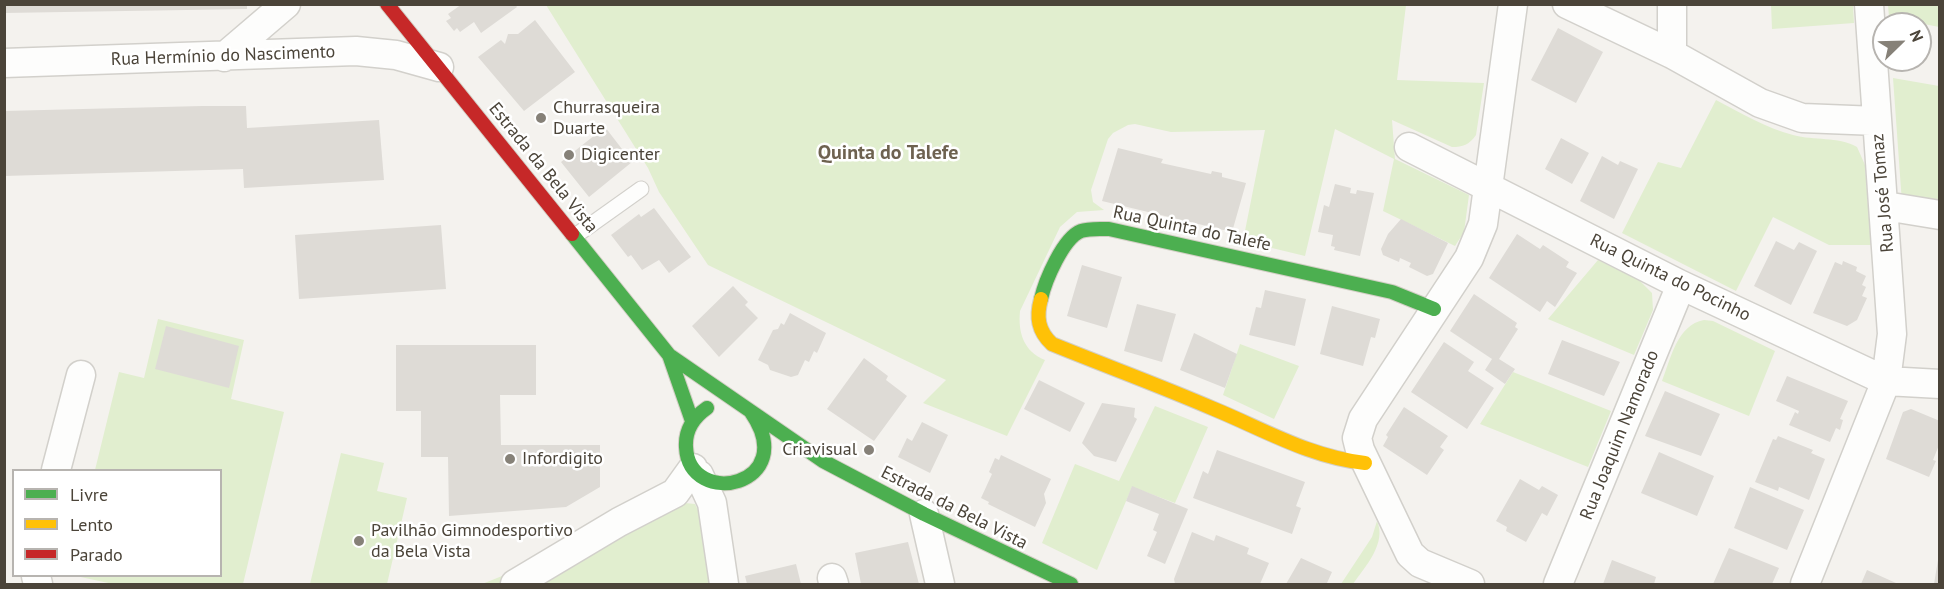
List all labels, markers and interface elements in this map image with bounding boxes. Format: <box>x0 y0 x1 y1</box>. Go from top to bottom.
north arrow <box>1872 12 1932 72</box>
text: N <box>1905 27 1928 44</box>
street label: Rua Hermínio do Nascimento <box>110 41 336 71</box>
place label: Churrasqueira Duarte <box>553 97 660 140</box>
street label: Estrada da Bela Vista <box>484 98 602 238</box>
marker: Churrasqueira Duarte <box>534 111 548 125</box>
street label: Rua José Tomaz <box>1867 133 1899 253</box>
district label: Quinta do Talefe <box>818 141 958 165</box>
place label: Digicenter <box>581 144 660 166</box>
marker: Digicenter <box>562 148 576 162</box>
street label: Rua Quinta do Talefe <box>1111 202 1273 256</box>
street label: Rua Quinta do Pocinho <box>1586 230 1754 326</box>
street label: Rua Joaquim Namorado <box>1576 347 1664 523</box>
place label: Criavisual <box>782 439 857 461</box>
marker: Criavisual <box>862 443 876 457</box>
place label: Infordigito <box>522 448 603 470</box>
marker: Infordigito <box>503 452 517 466</box>
street label: Estrada da Bela Vista <box>877 462 1031 554</box>
legend <box>12 469 222 577</box>
text: Livre <box>70 483 108 506</box>
text: Lento <box>70 513 113 536</box>
place label: Pavilhão Gimnodesportivo da Bela Vista <box>371 520 573 562</box>
marker: Pavilhão Gimnodesportivo da Bela Vista <box>352 534 366 548</box>
text: Parado <box>70 543 123 566</box>

